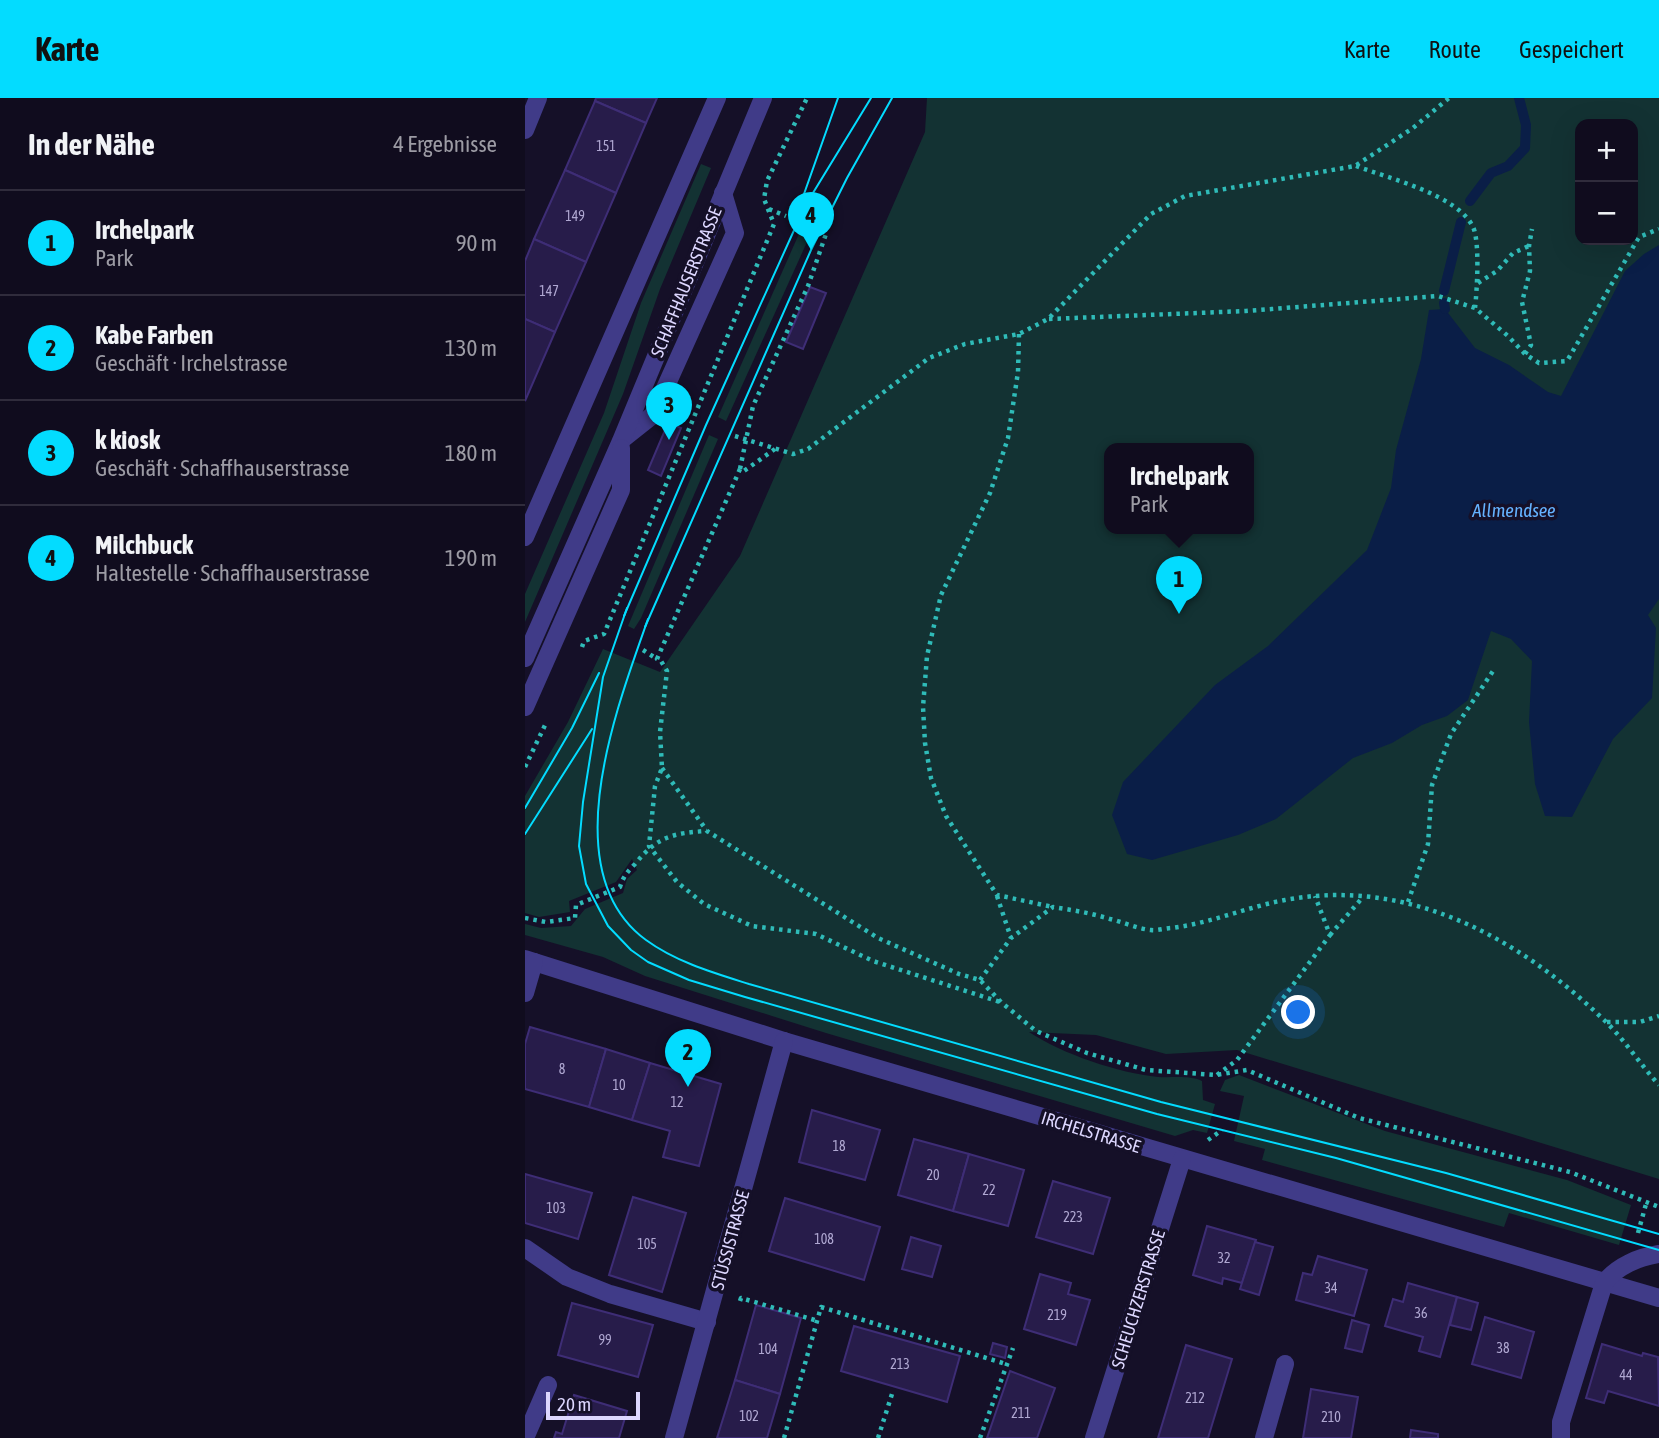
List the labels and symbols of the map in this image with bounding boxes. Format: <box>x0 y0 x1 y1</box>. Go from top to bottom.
house number: 151 <box>596 138 616 154</box>
pin: 4 <box>788 192 834 250</box>
street label: SCHAFFHAUSERSTRASSE <box>646 204 726 360</box>
house number: 149 <box>565 208 585 224</box>
house number: 147 <box>539 283 559 299</box>
pin: 3 <box>646 382 692 440</box>
water label: Allmendsee <box>1471 499 1556 521</box>
pin: 1 <box>1156 556 1202 614</box>
your location <box>1281 995 1315 1029</box>
pin: 2 <box>665 1029 711 1087</box>
house number: 8 <box>559 1061 566 1077</box>
house number: 10 <box>612 1077 626 1093</box>
house number: 12 <box>670 1094 684 1110</box>
street label: IRCHELSTRASSE <box>1039 1107 1143 1157</box>
house number: 18 <box>832 1138 846 1154</box>
house number: 20 <box>926 1167 940 1183</box>
house number: 22 <box>982 1182 996 1198</box>
street label: STÜSSISTRASSE <box>707 1188 753 1292</box>
house number: 103 <box>546 1200 566 1216</box>
house number: 223 <box>1063 1209 1083 1225</box>
street label: SCHEUCHZERSTRASSE <box>1107 1227 1169 1371</box>
house number: 108 <box>814 1231 834 1247</box>
house number: 105 <box>637 1236 657 1252</box>
house number: 32 <box>1217 1250 1231 1266</box>
house number: 34 <box>1324 1280 1338 1296</box>
house number: 36 <box>1414 1305 1428 1321</box>
house number: 219 <box>1047 1307 1067 1323</box>
house number: 99 <box>598 1332 612 1348</box>
house number: 38 <box>1496 1340 1510 1356</box>
house number: 104 <box>758 1341 778 1357</box>
house number: 213 <box>890 1356 910 1372</box>
house number: 44 <box>1619 1367 1633 1383</box>
scale bar <box>546 1389 641 1421</box>
house number: 212 <box>1185 1390 1205 1406</box>
house number: 211 <box>1011 1405 1031 1421</box>
house number: 102 <box>739 1408 759 1424</box>
house number: 210 <box>1321 1409 1341 1425</box>

